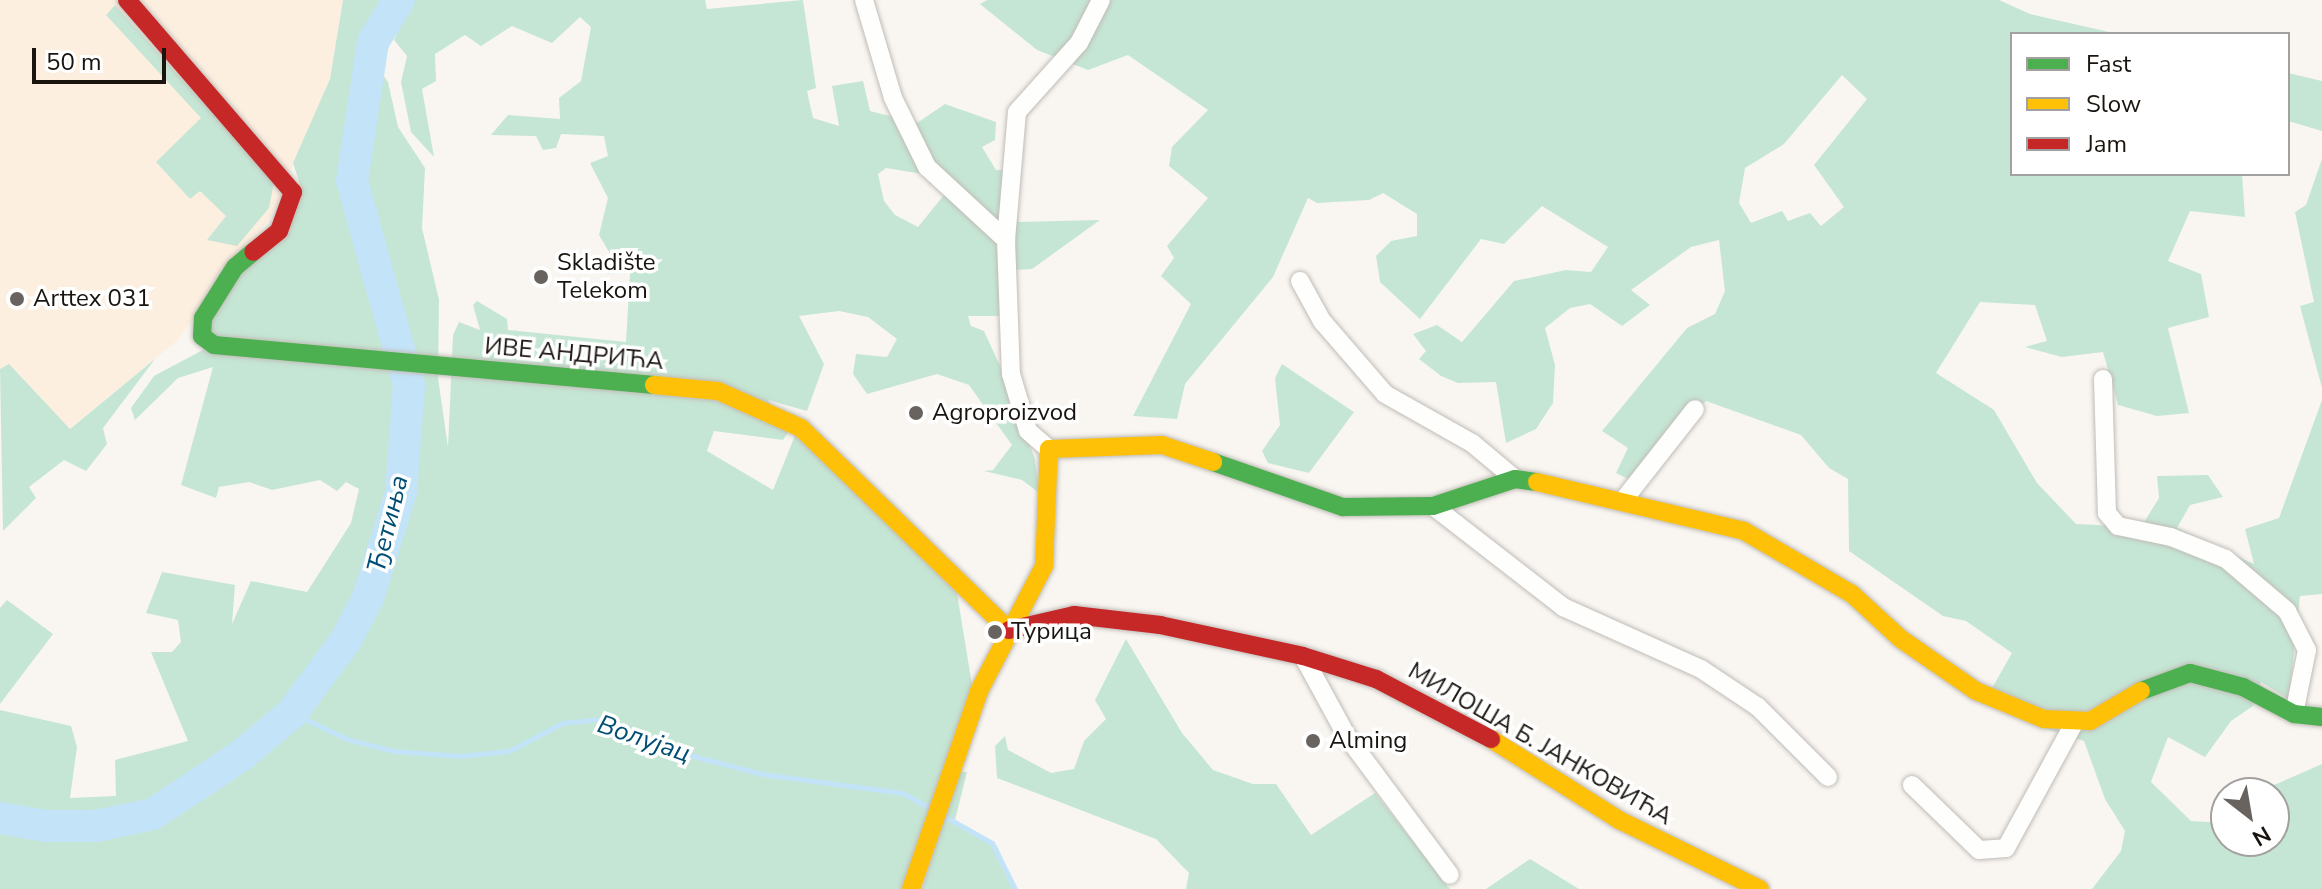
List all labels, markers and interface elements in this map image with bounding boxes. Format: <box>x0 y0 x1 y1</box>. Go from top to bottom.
scale bar <box>36 32 170 82</box>
legend <box>2010 32 2290 176</box>
text: 50 m <box>46 46 102 78</box>
text: Fast <box>2086 48 2131 80</box>
text: Slow <box>2086 88 2141 120</box>
text: Jam <box>2086 128 2127 160</box>
place label: Skladište Telekom <box>557 249 656 305</box>
marker: Skladište Telekom <box>532 268 550 286</box>
place label: Arttex 031 <box>33 285 151 313</box>
marker: Arttex 031 <box>8 290 26 308</box>
street label: ИВЕ АНДРИЋА <box>483 332 665 376</box>
place label: Agroproizvod <box>932 399 1077 427</box>
marker: Agroproizvod <box>907 404 925 422</box>
water label: Ђетиња <box>361 472 415 576</box>
place label: Турица <box>1011 618 1092 646</box>
marker: Турица <box>986 623 1004 641</box>
street label: МИЛОША Б. ЈАНКОВИЋА <box>1403 657 1677 831</box>
water label: Волујац <box>593 709 695 769</box>
place label: Alming <box>1329 727 1407 755</box>
marker: Alming <box>1304 732 1322 750</box>
north arrow <box>2210 777 2290 857</box>
text: N <box>2247 819 2276 853</box>

